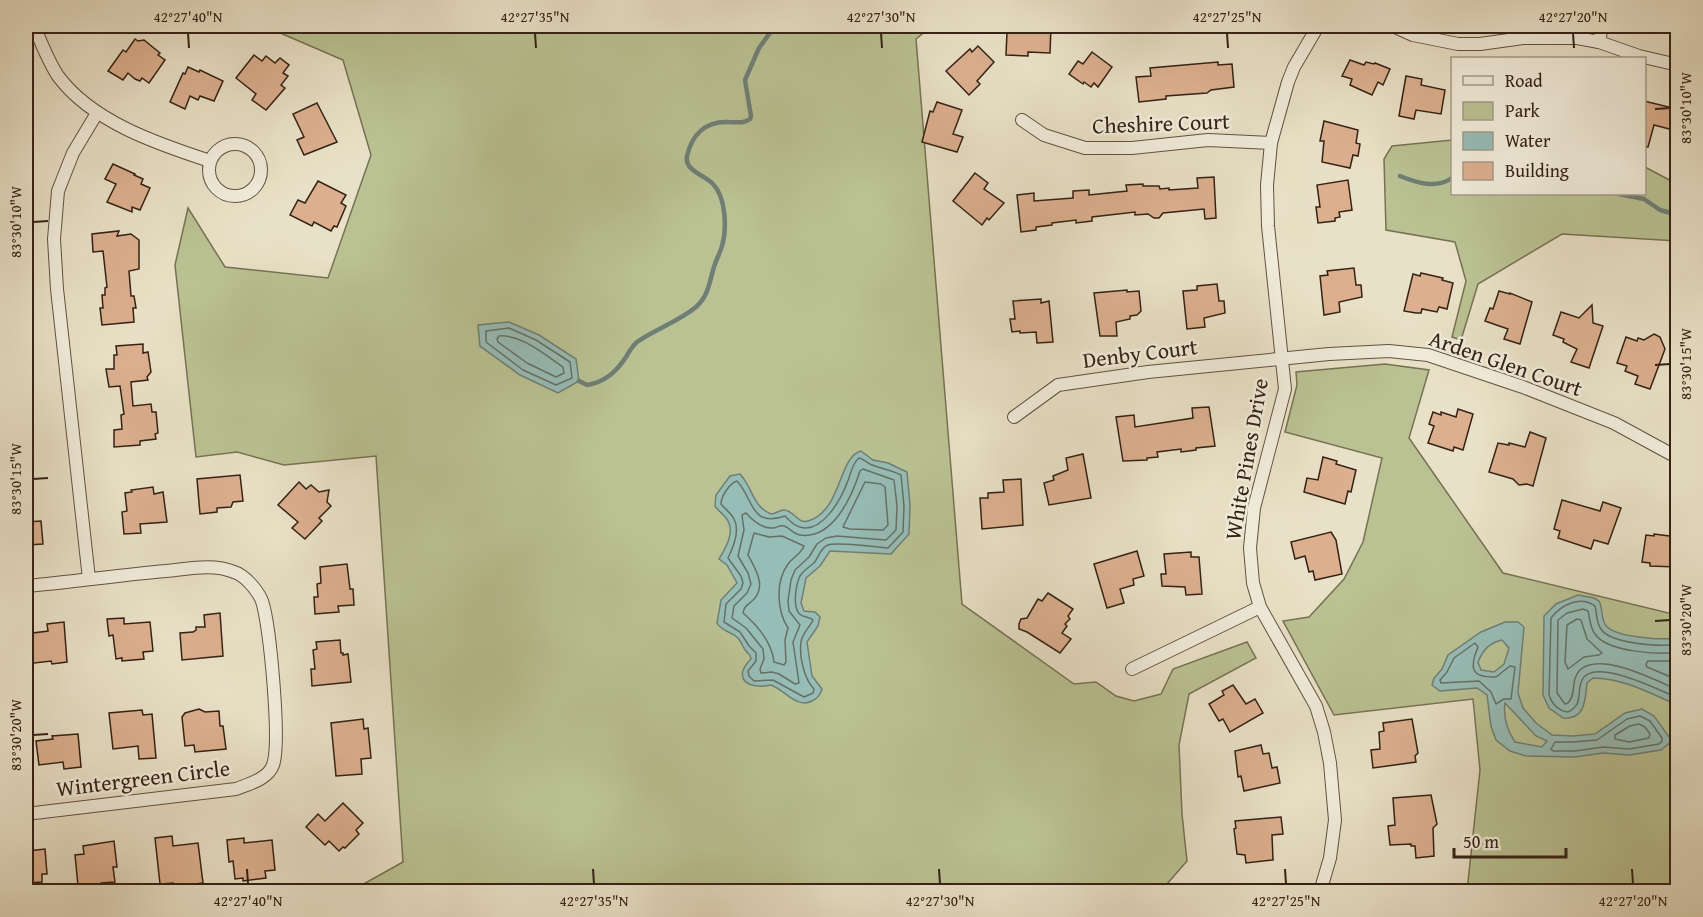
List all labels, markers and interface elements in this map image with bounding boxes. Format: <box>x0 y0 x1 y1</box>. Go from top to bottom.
text: 42°27'40"N <box>154 6 223 27</box>
text: 42°27'35"N <box>501 6 570 27</box>
text: 42°27'30"N <box>847 6 916 27</box>
text: 42°27'25"N <box>1193 6 1262 27</box>
text: 42°27'20"N <box>1539 6 1608 27</box>
legend <box>1451 57 1646 195</box>
text: Road <box>1505 67 1543 94</box>
text: 83°30'10"W <box>1675 72 1696 144</box>
text: Park <box>1505 97 1541 124</box>
street label: Cheshire Court <box>1092 105 1231 141</box>
text: Water <box>1505 127 1551 154</box>
text: Building <box>1505 157 1569 184</box>
text: 83°30'10"W <box>5 186 26 258</box>
street label: Arden Glen Court <box>1425 322 1587 404</box>
text: 83°30'15"W <box>1675 328 1696 400</box>
street label: Denby Court <box>1081 330 1199 376</box>
street label: White Pines Drive <box>1216 376 1276 542</box>
text: 83°30'15"W <box>5 443 26 515</box>
text: 83°30'20"W <box>1675 584 1696 656</box>
text: 83°30'20"W <box>5 699 26 771</box>
street label: Wintergreen Circle <box>54 751 232 805</box>
scale bar <box>1454 821 1566 859</box>
text: 50 m <box>1463 828 1499 855</box>
text: 42°27'40"N <box>214 890 283 911</box>
text: 42°27'35"N <box>560 890 629 911</box>
text: 42°27'30"N <box>906 890 975 911</box>
text: 42°27'25"N <box>1252 890 1321 911</box>
text: 42°27'20"N <box>1599 890 1668 911</box>

